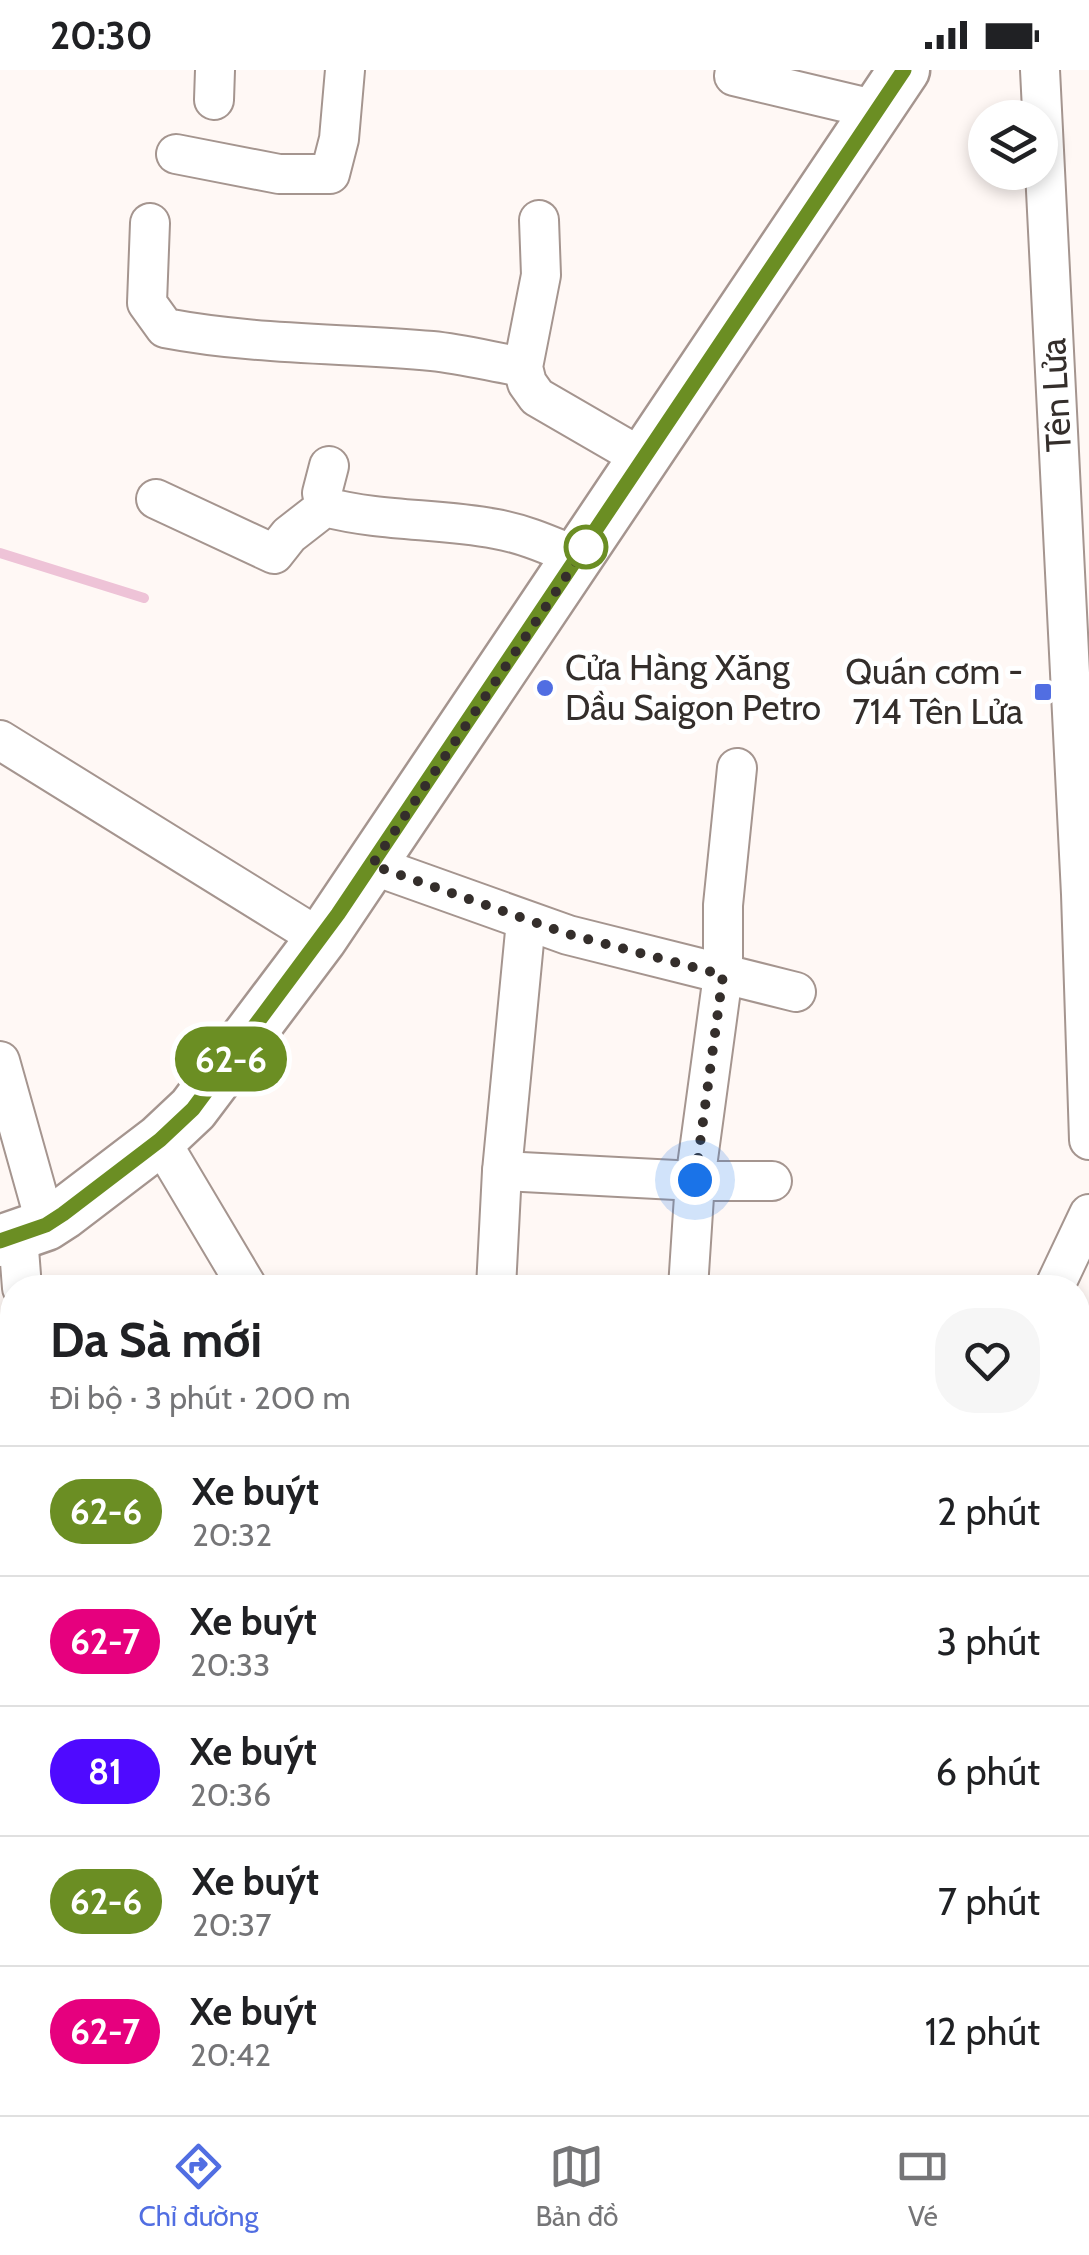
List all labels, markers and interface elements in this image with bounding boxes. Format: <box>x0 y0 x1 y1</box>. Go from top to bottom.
text: 20:30 <box>50 12 153 59</box>
map controls <box>968 100 1058 190</box>
button: layers <box>968 100 1058 190</box>
street label: Tên Lửa <box>1031 337 1080 453</box>
unlabelled marker <box>565 526 607 568</box>
place label: Cửa Hàng Xăng Dầu Saigon Petro <box>565 646 821 729</box>
place label: Quán cơm - 714 Tên Lửa <box>845 650 1023 733</box>
marker: Cửa Hàng Xăng Dầu Saigon Petro <box>534 677 556 699</box>
marker: Quán cơm - 714 Tên Lửa <box>1032 681 1054 703</box>
line badge: 62-6 <box>161 1026 301 1092</box>
text: 62-6 <box>195 1038 267 1081</box>
your location <box>670 1155 720 1205</box>
button: heart <box>935 1308 1040 1413</box>
text: Da Sà mới <box>50 1311 262 1369</box>
text: Đi bộ · 3 phút · 200 m <box>50 1378 351 1417</box>
text: Xe buýt <box>192 1468 319 1515</box>
text: 2 phút <box>937 1488 1040 1535</box>
text: 62-6 <box>70 1490 142 1533</box>
text: 20:32 <box>192 1515 272 1554</box>
text: Xe buýt <box>190 1598 317 1645</box>
text: 3 phút <box>936 1618 1040 1665</box>
text: 62-7 <box>70 1620 140 1663</box>
text: 20:33 <box>190 1645 270 1684</box>
text: Xe buýt <box>190 1728 317 1775</box>
text: 6 phút <box>935 1748 1040 1795</box>
text: 81 <box>88 1750 122 1793</box>
text: 20:36 <box>190 1775 271 1814</box>
text: Xe buýt <box>192 1858 319 1905</box>
text: 7 phút <box>938 1878 1040 1925</box>
text: 62-6 <box>70 1880 142 1923</box>
text: 20:37 <box>192 1905 271 1944</box>
text: Xe buýt <box>190 1988 317 2035</box>
text: 12 phút <box>925 2008 1040 2055</box>
text: 62-7 <box>70 2010 140 2053</box>
text: 20:42 <box>190 2035 271 2074</box>
tab: Chỉ đường <box>139 2139 258 2233</box>
tab: Bản đồ <box>535 2139 618 2233</box>
tab: Vé <box>895 2139 950 2233</box>

